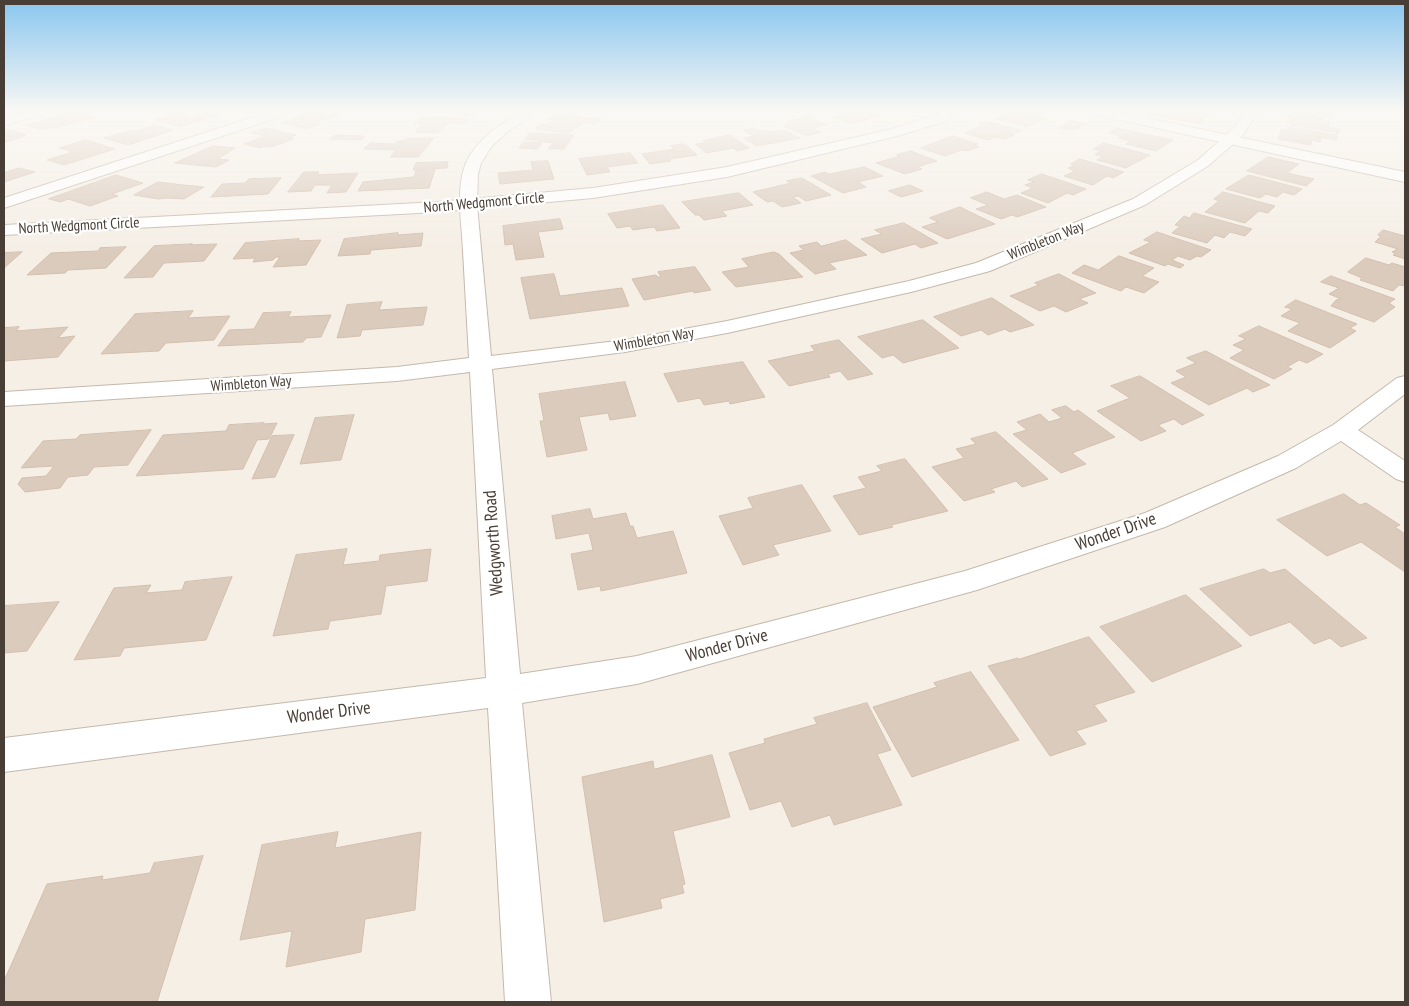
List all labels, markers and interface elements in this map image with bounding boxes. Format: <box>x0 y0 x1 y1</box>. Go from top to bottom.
street label: North Wedgmont Circle <box>423 189 545 217</box>
street label: North Wedgmont Circle <box>18 214 140 238</box>
street label: Wimbleton Way <box>1005 218 1087 264</box>
street label: Wimbleton Way <box>613 324 695 356</box>
street label: Wimbleton Way <box>210 372 292 396</box>
street label: Wedgworth Road <box>480 490 508 596</box>
street label: Wonder Drive <box>1073 508 1159 556</box>
street label: Wonder Drive <box>684 625 770 667</box>
street label: Wonder Drive <box>286 697 372 729</box>

